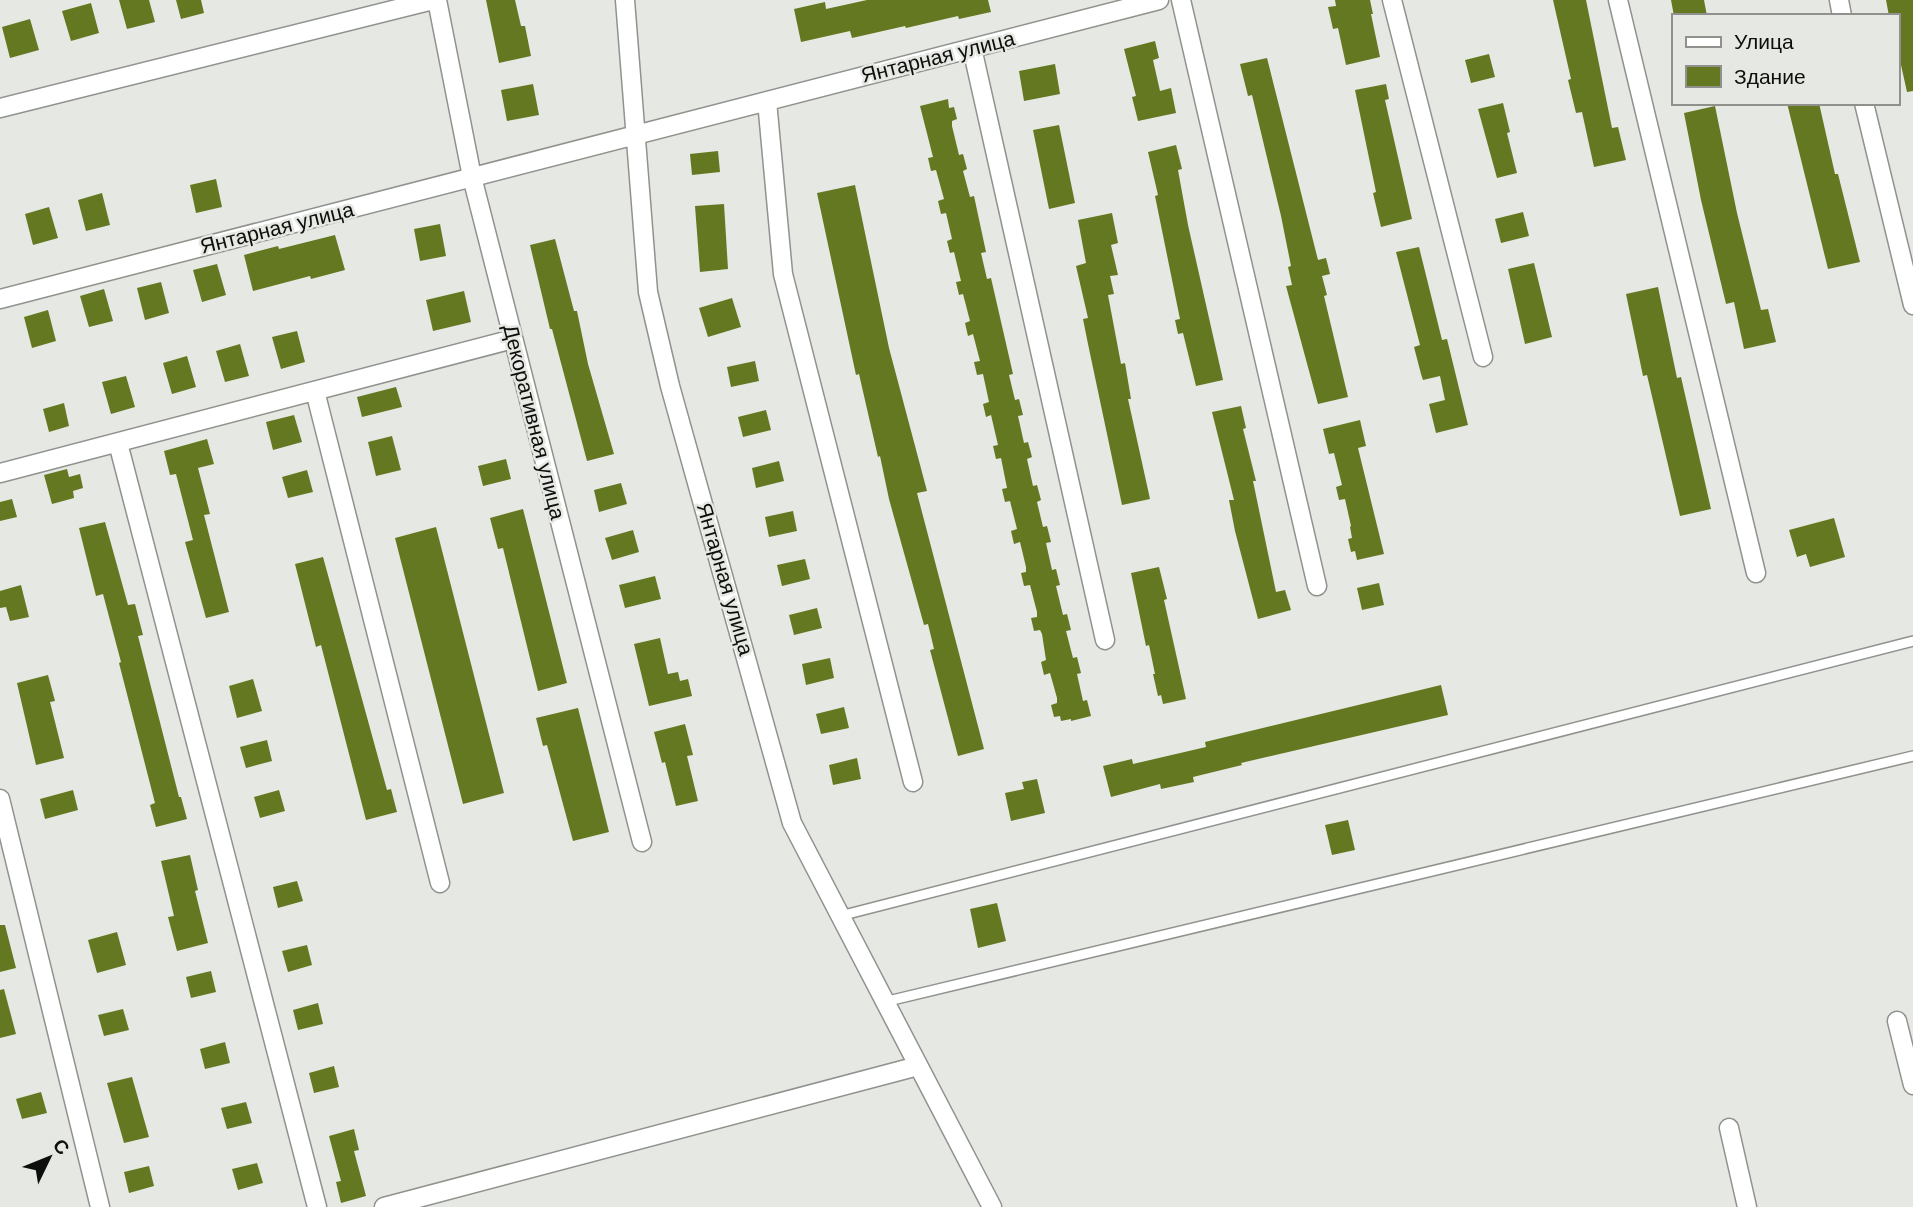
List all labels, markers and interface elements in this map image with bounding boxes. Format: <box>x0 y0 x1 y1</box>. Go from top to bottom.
legend <box>1672 14 1899 105</box>
street label: Янтарная улица <box>858 24 1018 90</box>
text: Улица <box>1734 28 1794 56</box>
text: Здание <box>1734 63 1806 91</box>
street label: Янтарная улица <box>197 195 357 261</box>
street label: Декоративная улица <box>496 321 572 523</box>
street label: Янтарная улица <box>690 499 760 659</box>
north arrow <box>14 1123 84 1193</box>
text: С <box>47 1133 75 1160</box>

